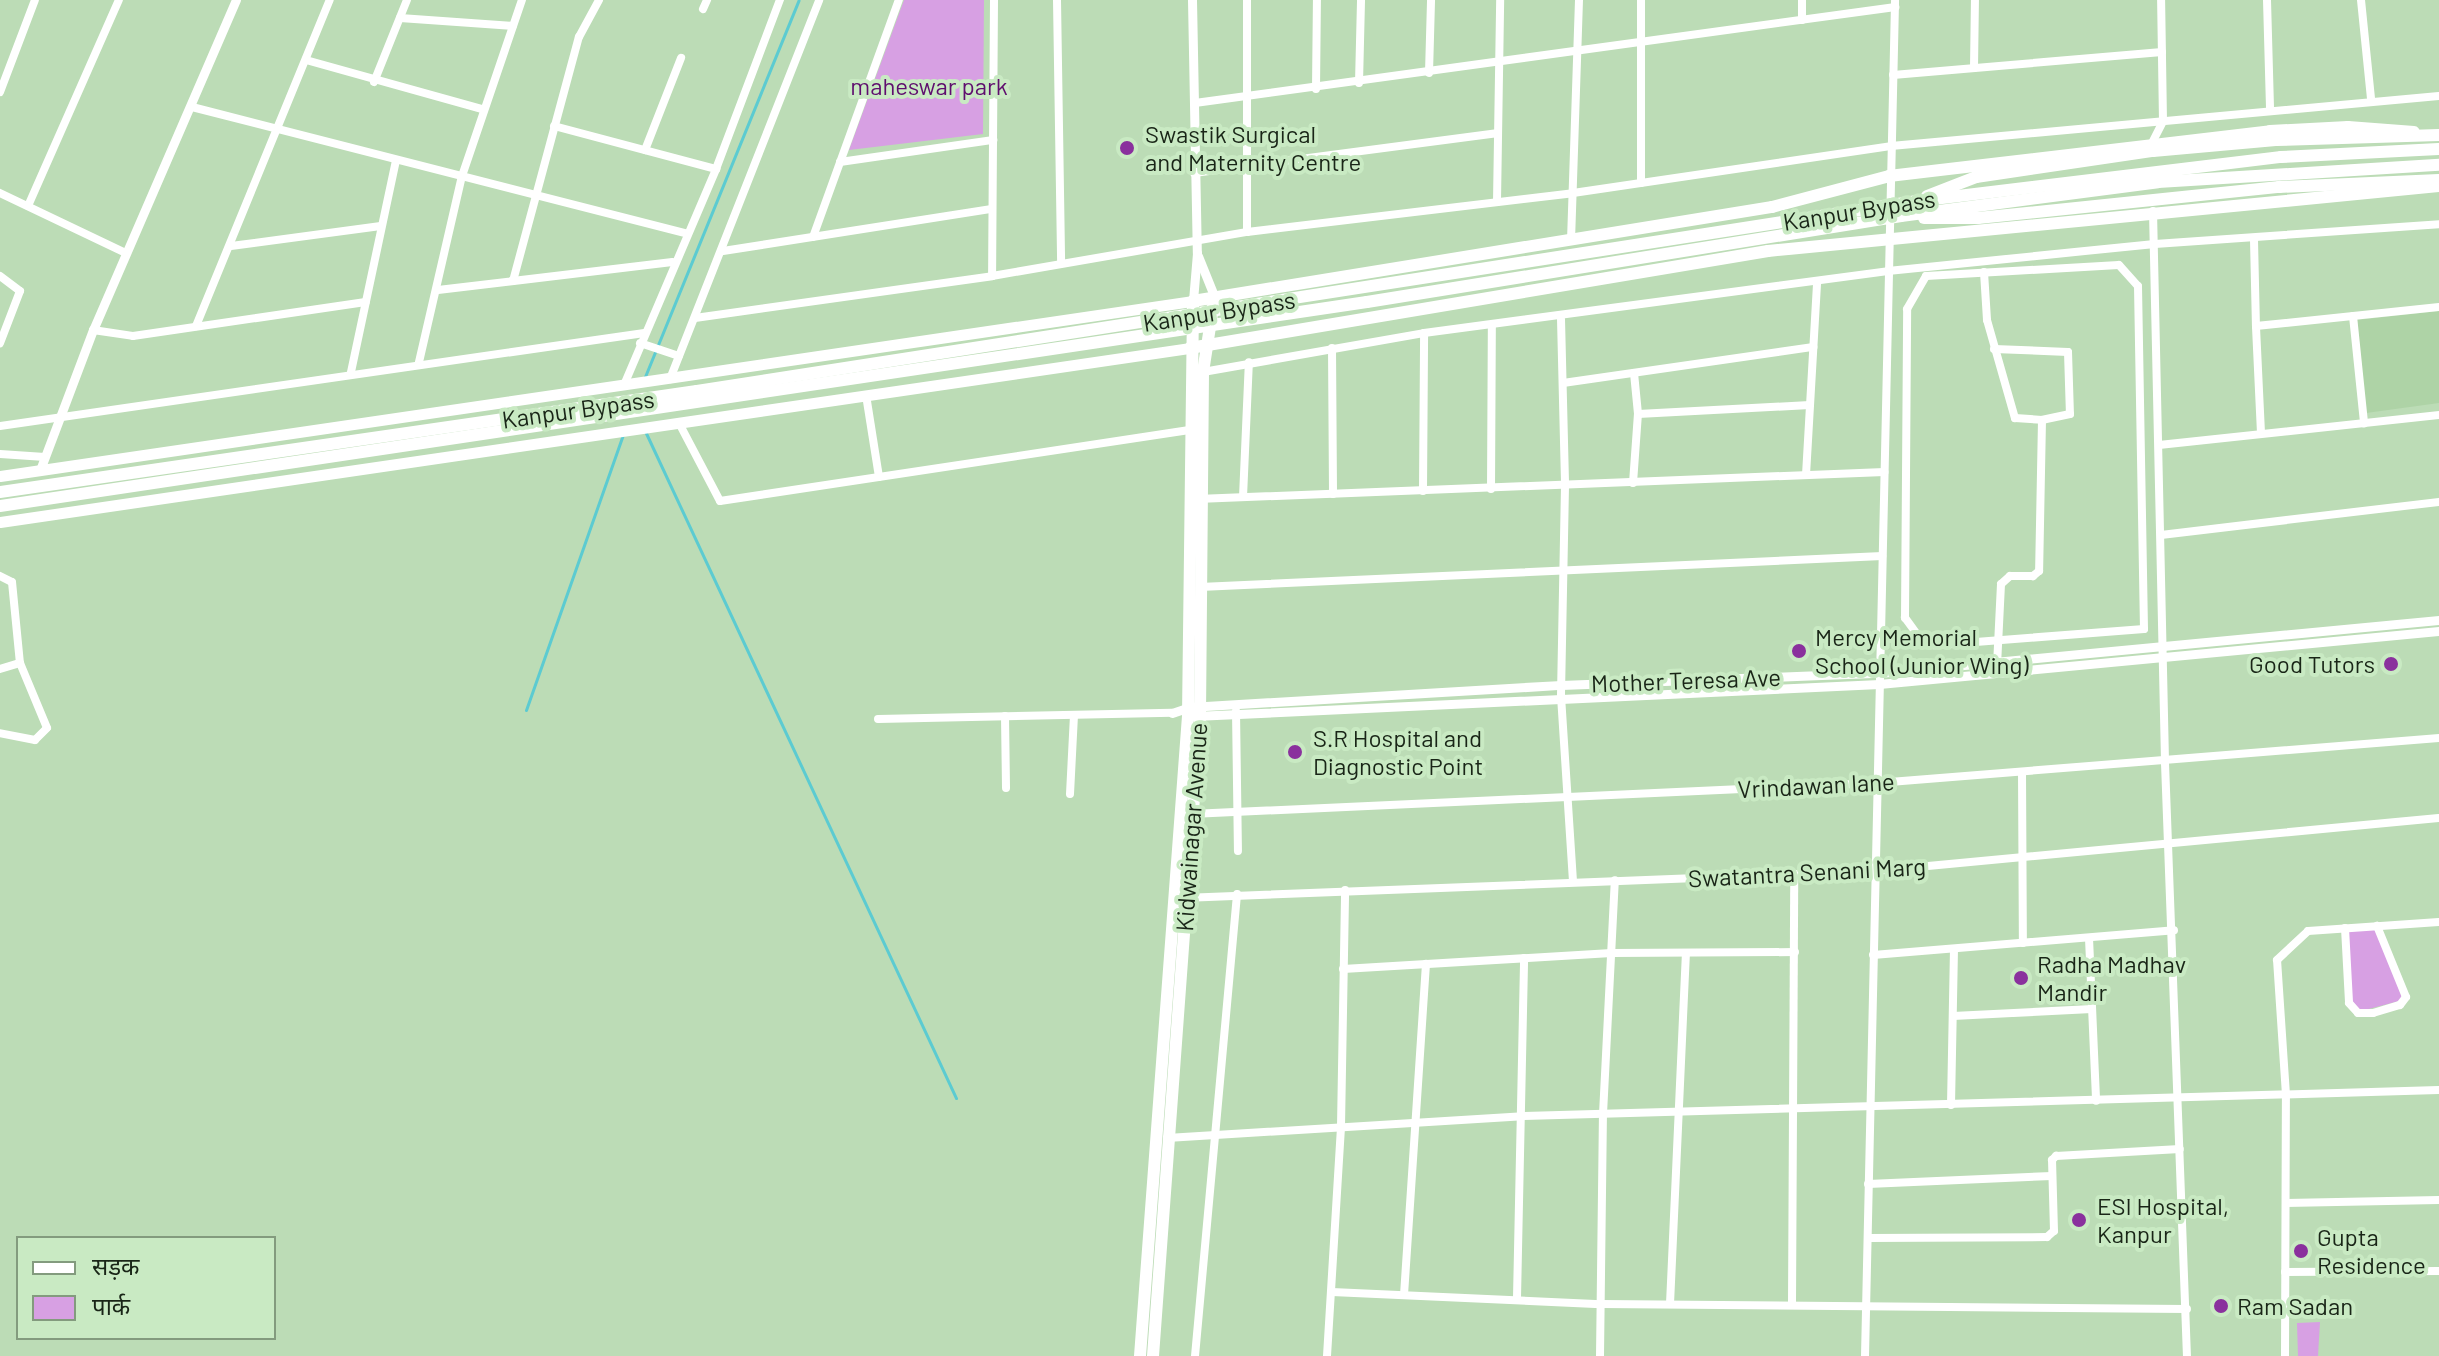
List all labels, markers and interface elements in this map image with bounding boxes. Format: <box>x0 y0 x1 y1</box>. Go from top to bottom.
park label: maheswar park <box>850 72 1008 100</box>
place label: Swastik Surgical and Maternity Centre <box>1145 120 1361 176</box>
marker: Swastik Surgical and Maternity Centre <box>1116 137 1138 159</box>
street label: Kanpur Bypass <box>1781 184 1937 236</box>
street label: Kanpur Bypass <box>1141 285 1297 337</box>
street label: Kanpur Bypass <box>500 384 656 434</box>
place label: Mercy Memorial School (Junior Wing) <box>1815 623 2029 679</box>
marker: Mercy Memorial School (Junior Wing) <box>1790 642 1808 660</box>
place label: Good Tutors <box>2249 650 2375 678</box>
marker: Good Tutors <box>2382 655 2400 673</box>
street label: Mother Teresa Ave <box>1590 662 1782 698</box>
street label: Kidwainagar Avenue <box>1169 722 1213 932</box>
place label: S.R Hospital and Diagnostic Point <box>1313 724 1483 780</box>
marker: S.R Hospital and Diagnostic Point <box>1284 741 1306 763</box>
street label: Vrindawan lane <box>1737 767 1895 803</box>
street label: Swatantra Senani Marg <box>1687 851 1927 893</box>
place label: Radha Madhav Mandir <box>2037 950 2186 1006</box>
marker: Radha Madhav Mandir <box>2012 969 2030 987</box>
place label: ESI Hospital, Kanpur <box>2097 1192 2229 1248</box>
marker: ESI Hospital, Kanpur <box>2068 1209 2090 1231</box>
place label: Gupta Residence <box>2317 1223 2426 1279</box>
legend <box>16 1236 276 1340</box>
marker: Gupta Residence <box>2292 1242 2310 1260</box>
text: सड़क <box>92 1251 140 1280</box>
text: पार्क <box>92 1291 130 1320</box>
place label: Ram Sadan <box>2237 1292 2353 1320</box>
marker: Ram Sadan <box>2212 1297 2230 1315</box>

